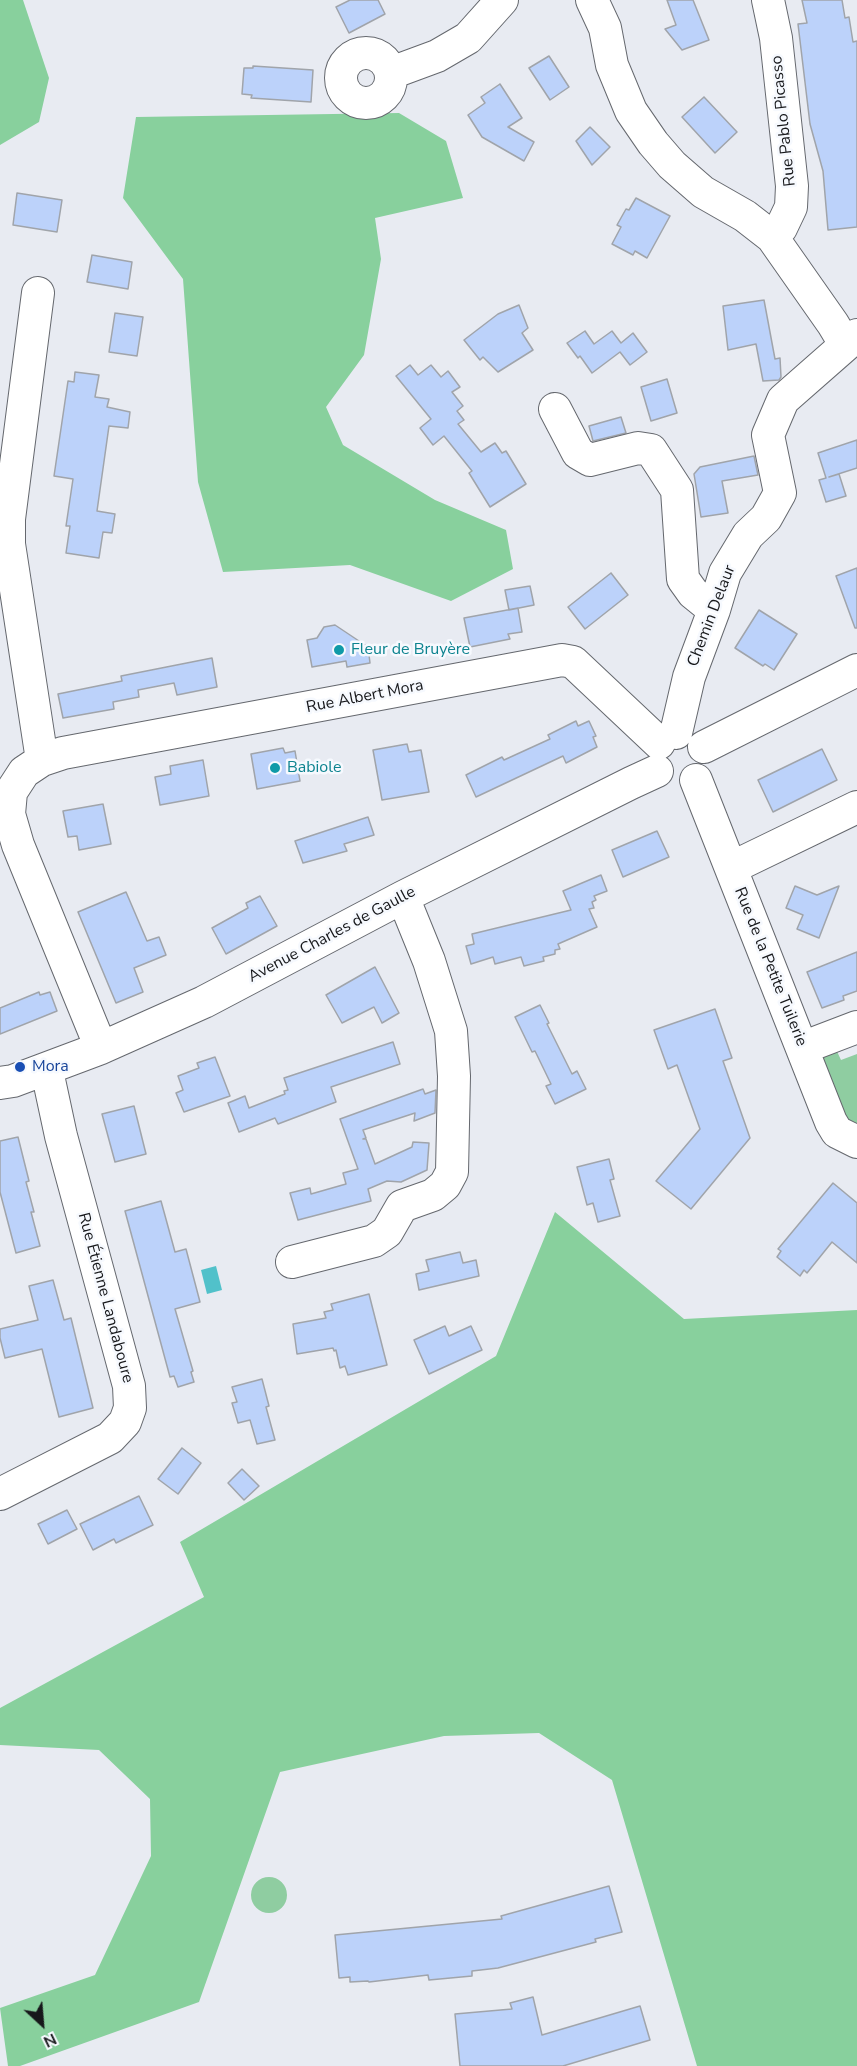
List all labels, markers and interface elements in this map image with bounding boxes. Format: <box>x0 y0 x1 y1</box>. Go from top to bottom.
street label: Rue Pablo Picasso <box>768 55 800 187</box>
street label: Chemin Delaur <box>684 562 740 670</box>
place label: Fleur de Bruyère <box>351 640 470 660</box>
marker: Fleur de Bruyère <box>332 643 346 657</box>
street label: Rue Albert Mora <box>305 676 425 718</box>
place label: Babiole <box>287 758 341 778</box>
marker: Babiole <box>268 761 282 775</box>
street label: Avenue Charles de Gaulle <box>245 883 419 987</box>
street label: Rue de la Petite Tuilerie <box>729 885 811 1049</box>
place label: Mora <box>32 1057 69 1077</box>
marker: Mora <box>13 1060 27 1074</box>
street label: Rue Étienne Landaboure <box>73 1211 137 1385</box>
north arrow <box>12 1994 72 2054</box>
text: N <box>40 2028 60 2053</box>

